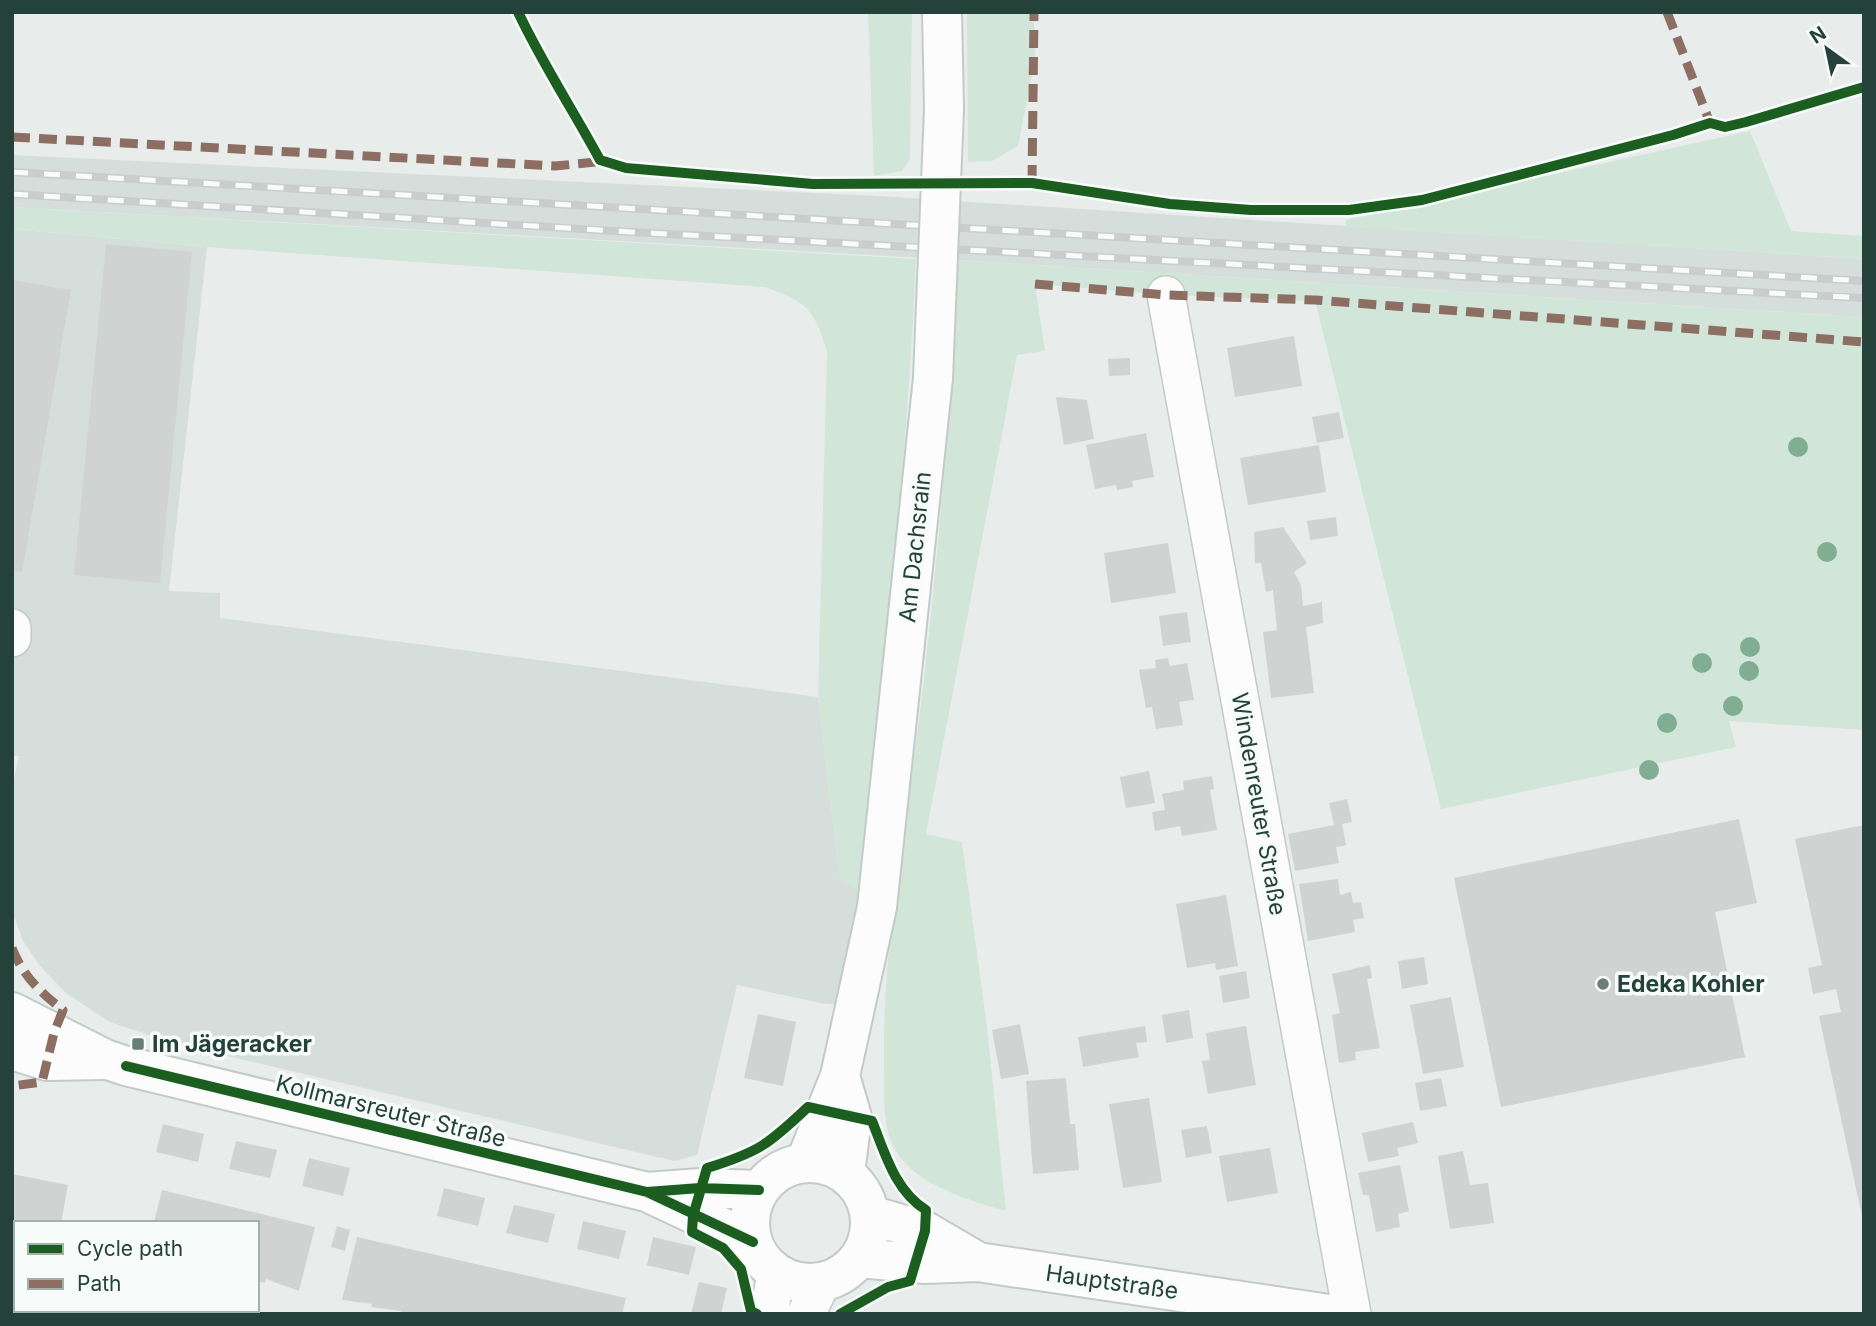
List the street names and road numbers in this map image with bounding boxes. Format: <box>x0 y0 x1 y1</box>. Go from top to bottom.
street label: Am Dachsrain <box>893 470 937 624</box>
street label: Windenreuter Straße <box>1226 691 1292 917</box>
street label: Kollmarsreuter Straße <box>273 1069 509 1153</box>
street label: Hauptstraße <box>1044 1259 1180 1305</box>

